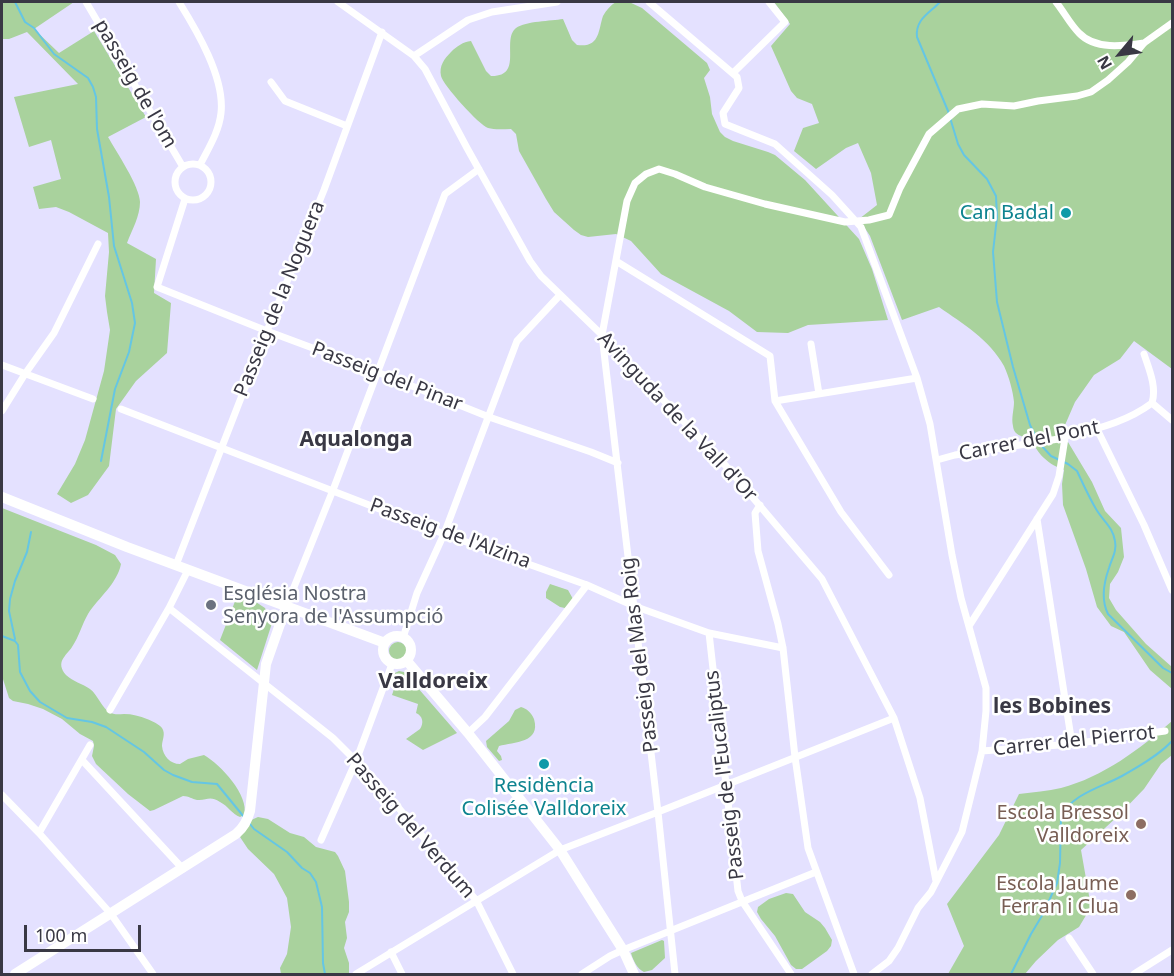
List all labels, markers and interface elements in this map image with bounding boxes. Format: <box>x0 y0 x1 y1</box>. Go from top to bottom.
street label: passeig de l'om <box>88 15 182 153</box>
north arrow <box>1090 24 1150 84</box>
text: N <box>1091 52 1117 74</box>
street label: Passeig de la Noguera <box>230 198 330 400</box>
place label: Can Badal <box>960 201 1054 225</box>
marker: Can Badal <box>1059 206 1073 220</box>
street label: Avinguda de la Vall d'Or <box>592 327 762 507</box>
street label: Passeig del Pinar <box>308 337 466 417</box>
street label: Carrer del Pont <box>957 416 1101 466</box>
district label: Aqualonga <box>300 427 412 453</box>
street label: Passeig de l'Alzina <box>366 494 534 574</box>
street label: Passeig del Mas Roig <box>616 556 664 754</box>
place label: Església Nostra Senyora de l'Assumpció <box>223 582 443 629</box>
marker: Església Nostra Senyora de l'Assumpció <box>204 598 218 612</box>
district label: Valldoreix <box>378 669 488 695</box>
street label: Passeig de l'Eucaliptus <box>700 669 750 881</box>
district label: les Bobines <box>993 694 1111 720</box>
street label: Carrer del Pierrot <box>992 721 1156 761</box>
street label: Passeig del Verdum <box>340 749 480 903</box>
marker: Residència Colisée Valldoreix <box>537 757 551 771</box>
place label: Residència Colisée Valldoreix <box>462 774 626 821</box>
place label: Escola Bressol Valldoreix <box>996 801 1129 848</box>
marker: Escola Bressol Valldoreix <box>1134 817 1148 831</box>
place label: Escola Jaume Ferran i Clua <box>996 872 1119 919</box>
marker: Escola Jaume Ferran i Clua <box>1124 888 1138 902</box>
scale bar <box>27 913 144 951</box>
text: 100 m <box>35 923 87 947</box>

